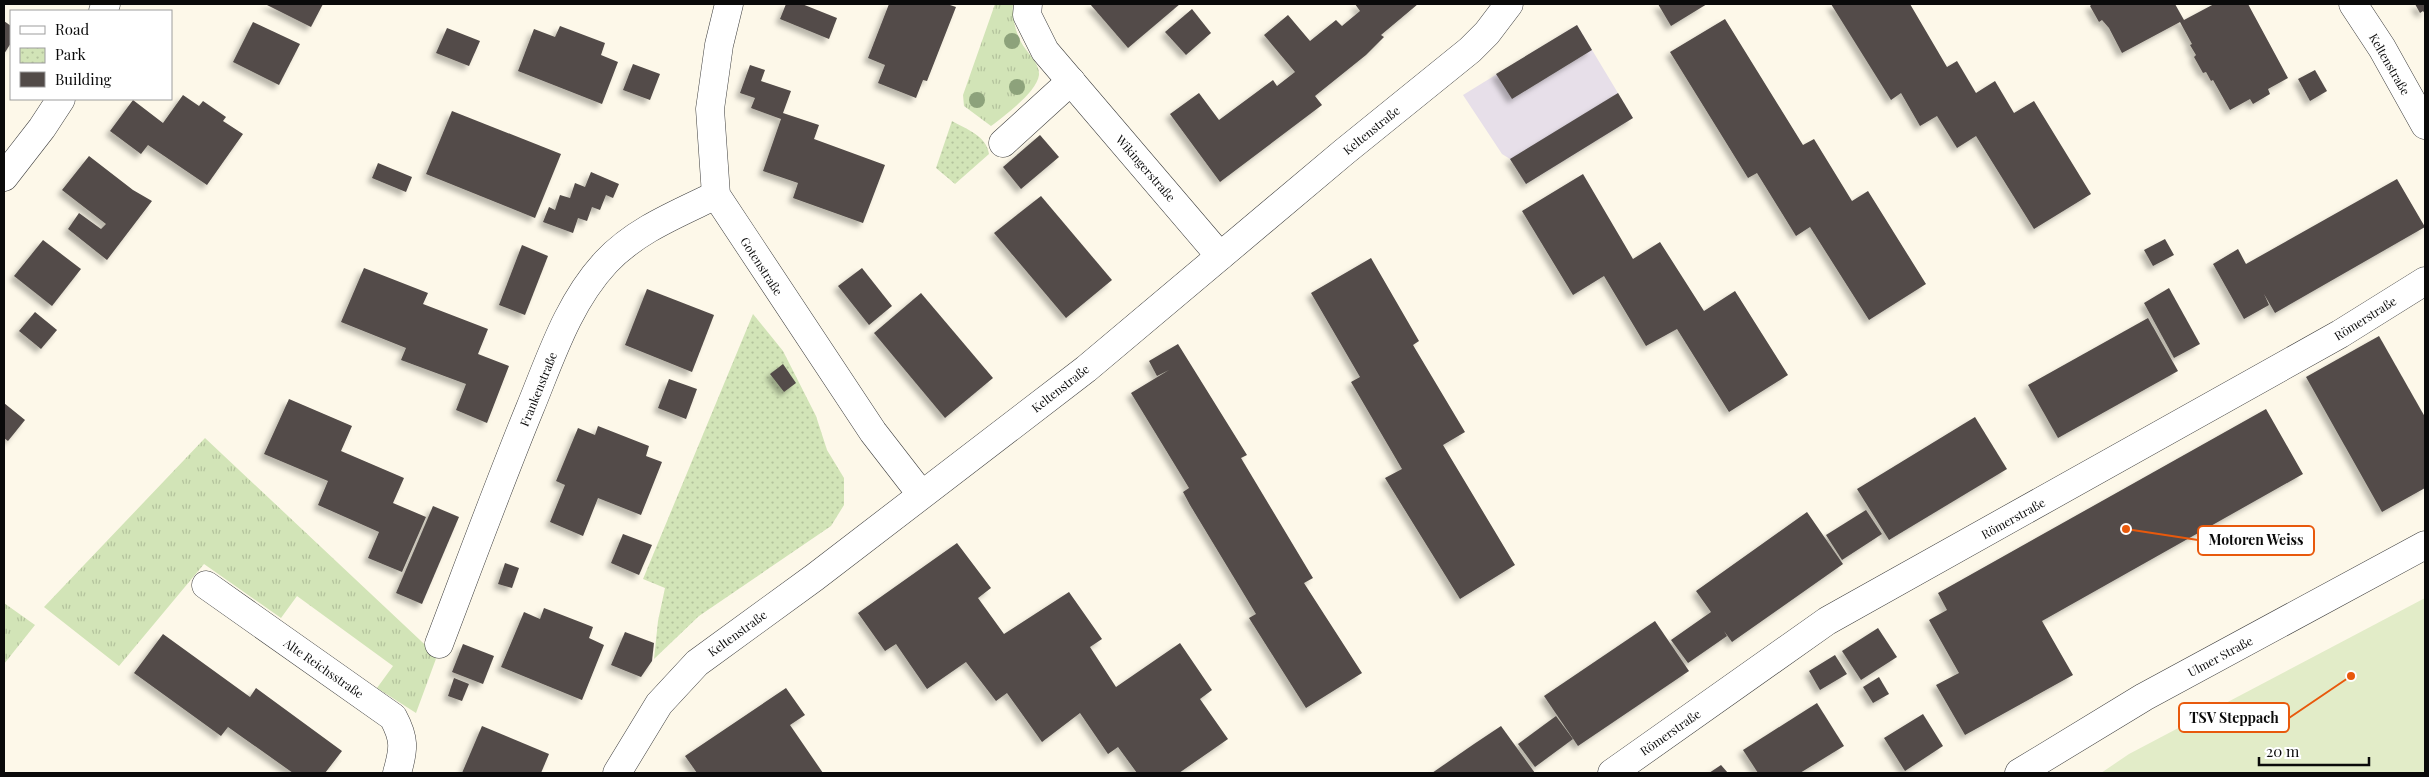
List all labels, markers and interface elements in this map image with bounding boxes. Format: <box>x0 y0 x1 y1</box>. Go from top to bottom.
legend <box>10 10 172 100</box>
text: Road <box>55 19 89 39</box>
street label: Keltenstraße <box>2366 30 2414 98</box>
text: Park <box>55 44 87 64</box>
text: Building <box>55 69 112 89</box>
street label: Keltenstraße <box>1339 102 1403 158</box>
street label: Wikingerstraße <box>1112 131 1179 205</box>
street label: Gotenstraße <box>737 234 787 298</box>
street label: Römerstraße <box>2331 293 2399 343</box>
street label: Frankenstraße <box>516 349 560 429</box>
street label: Keltenstraße <box>1028 360 1092 416</box>
street label: Römerstraße <box>1978 494 2048 542</box>
callout: Motoren Weiss <box>2198 526 2314 555</box>
text: Motoren Weiss <box>2208 530 2304 549</box>
street label: Keltenstraße <box>704 606 770 660</box>
street label: Ulmer Straße <box>2185 632 2255 680</box>
street label: Alte Reichsstraße <box>280 634 367 701</box>
callout: TSV Steppach <box>2179 703 2289 732</box>
street label: Römerstraße <box>1637 705 1703 759</box>
text: TSV Steppach <box>2189 708 2279 727</box>
scale bar <box>2259 734 2369 766</box>
text: 20 m <box>2266 741 2300 761</box>

